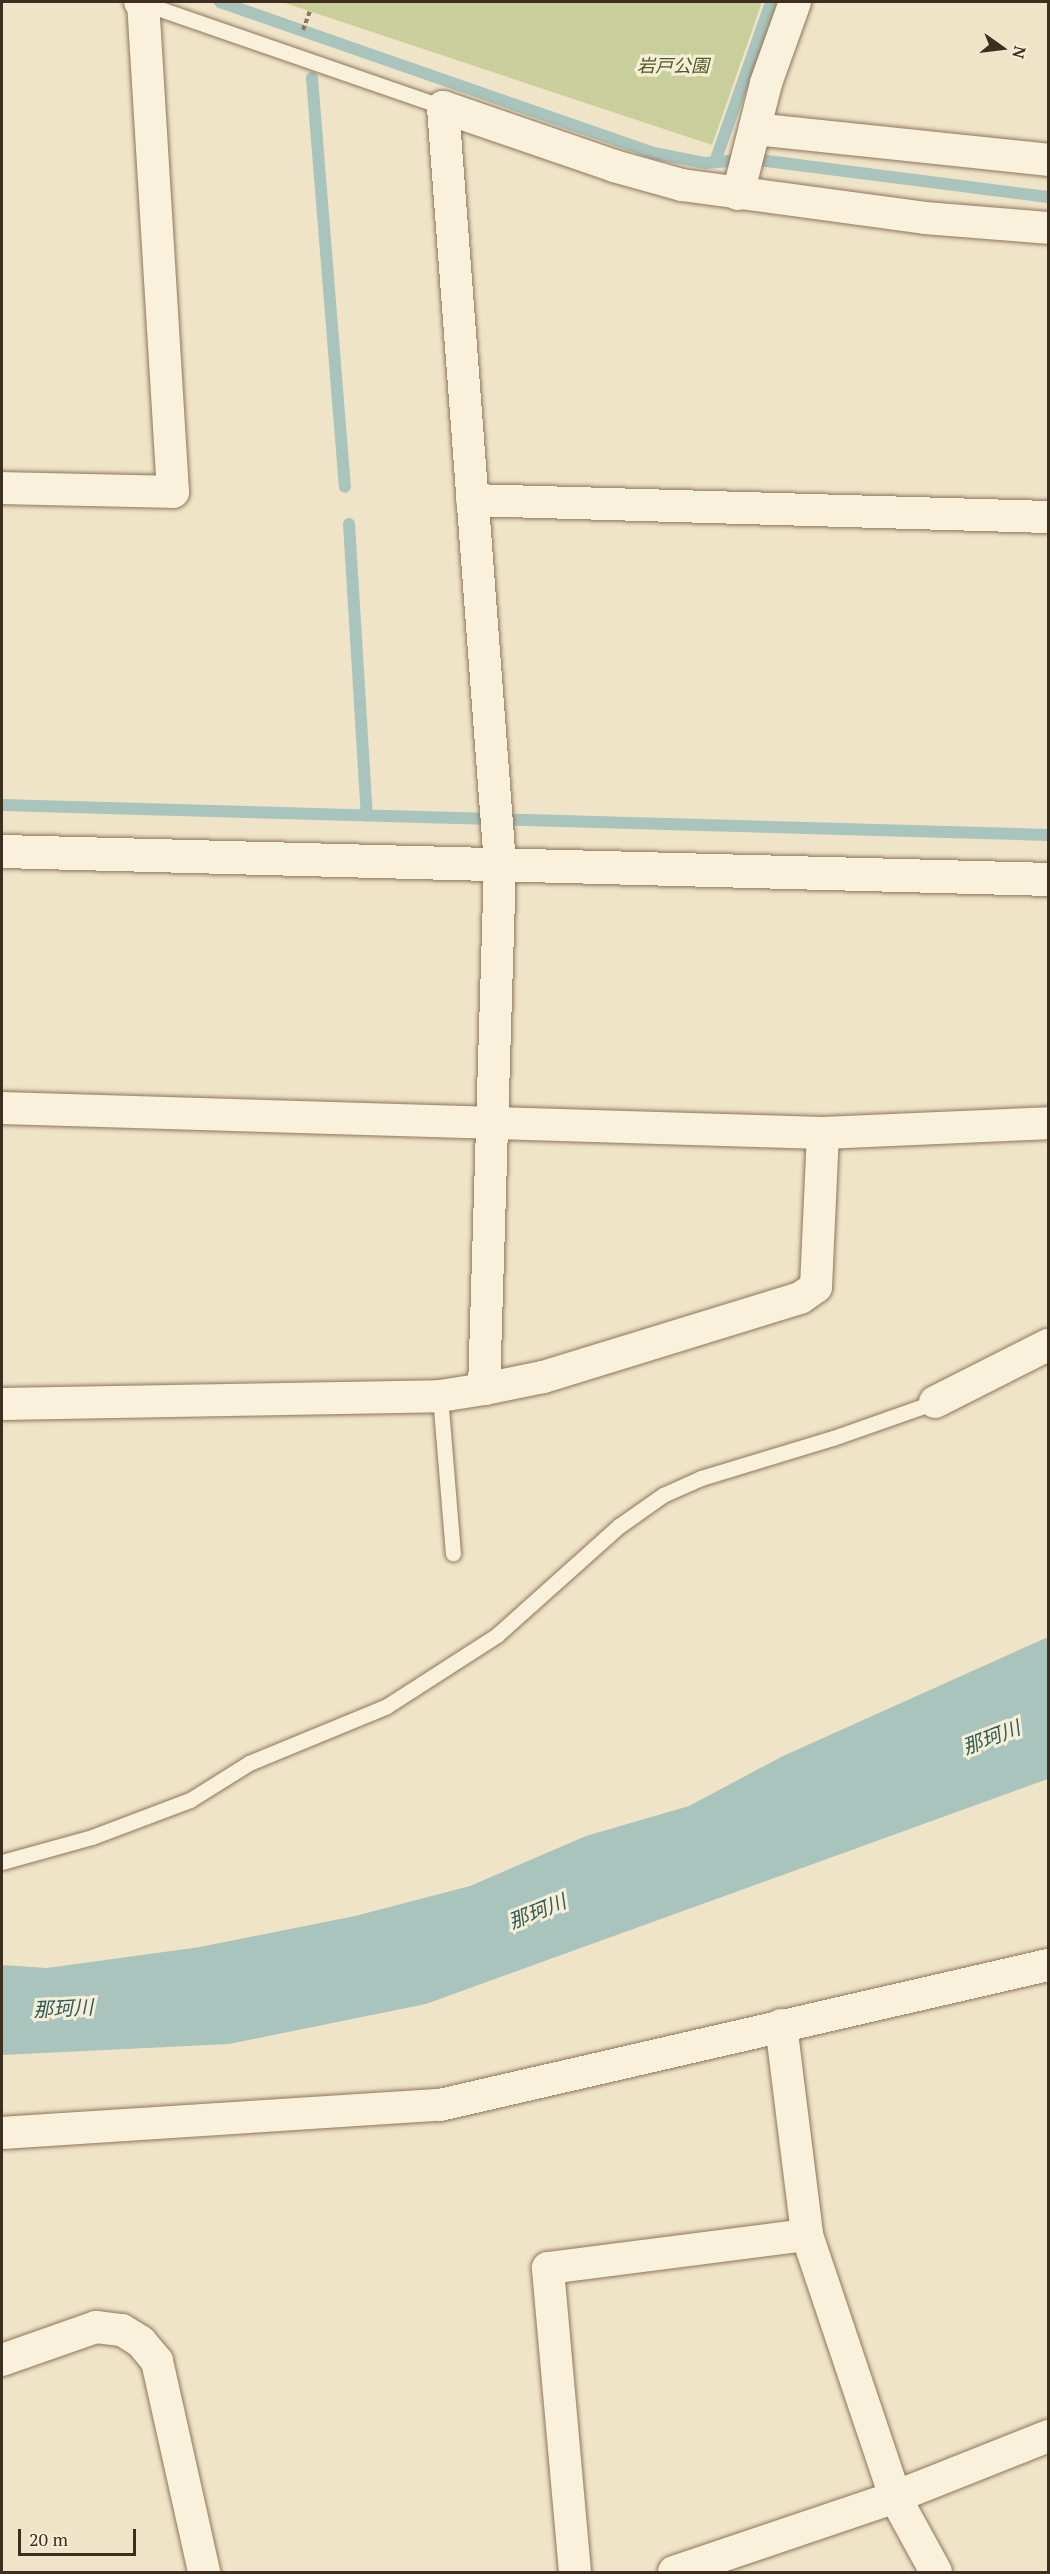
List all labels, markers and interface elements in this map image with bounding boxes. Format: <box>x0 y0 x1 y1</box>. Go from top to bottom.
north arrow <box>972 18 1032 78</box>
text: N <box>1007 44 1032 61</box>
park label: 岩戸公園 <box>637 54 709 76</box>
water label: 那珂川 <box>959 1715 1023 1759</box>
water label: 那珂川 <box>505 1889 569 1933</box>
water label: 那珂川 <box>32 1994 94 2022</box>
scale bar <box>21 2517 140 2555</box>
text: 20 m <box>29 2527 68 2551</box>

